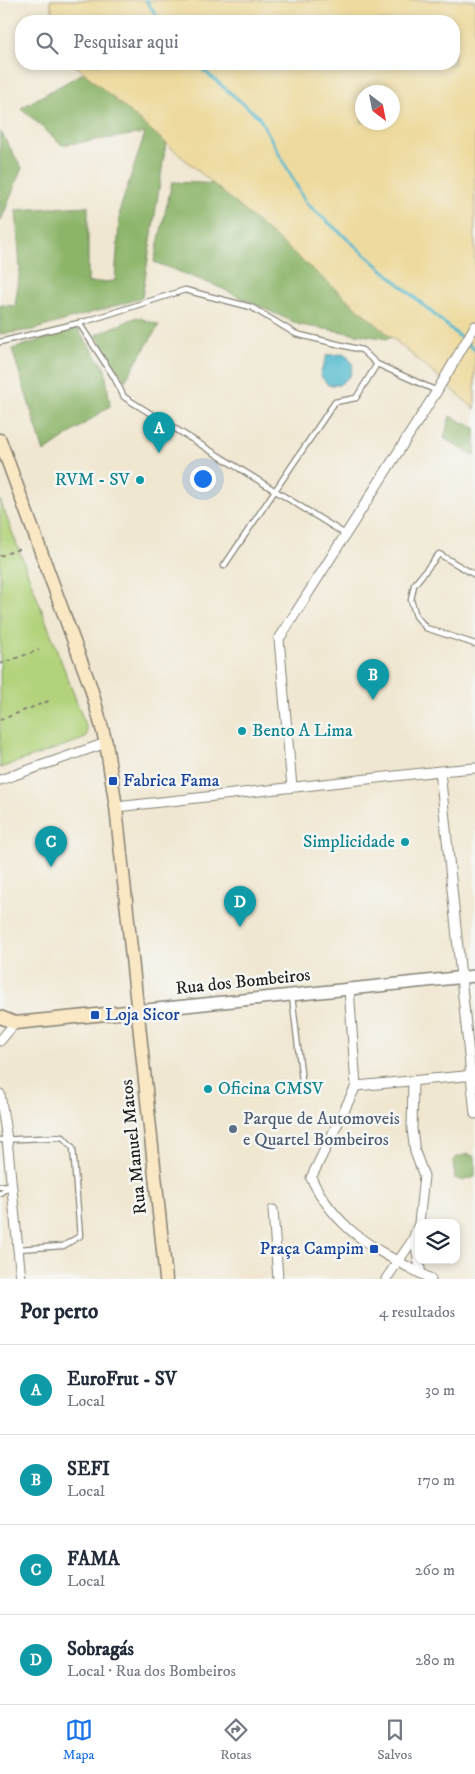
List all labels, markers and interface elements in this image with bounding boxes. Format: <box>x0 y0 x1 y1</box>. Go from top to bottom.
search box <box>15 15 460 70</box>
icon: search <box>33 29 61 57</box>
text: Pesquisar aqui <box>73 31 179 54</box>
north arrow <box>355 85 400 130</box>
pin: A <box>143 412 175 453</box>
your location <box>190 466 216 492</box>
place label: RVM - SV <box>55 469 131 491</box>
marker: RVM - SV <box>134 474 146 486</box>
pin: B <box>357 659 389 700</box>
place label: Bento A Lima <box>252 720 353 742</box>
marker: Bento A Lima <box>236 725 248 737</box>
place label: Fabrica Fama <box>123 770 220 792</box>
marker: Fabrica Fama <box>107 775 119 787</box>
pin: C <box>35 826 67 867</box>
place label: Simplicidade <box>303 831 395 853</box>
marker: Simplicidade <box>399 836 411 848</box>
pin: D <box>224 886 256 927</box>
street label: Rua dos Bombeiros <box>175 964 311 1000</box>
place label: Loja Sicor <box>105 1004 180 1026</box>
marker: Loja Sicor <box>89 1009 101 1021</box>
street label: Rua Manuel Matos <box>116 1078 152 1216</box>
place label: Oficina CMSV <box>218 1078 324 1100</box>
marker: Oficina CMSV <box>202 1083 214 1095</box>
place label: Parque de Automoveis e Quartel Bombeiros <box>243 1108 400 1151</box>
marker: Parque de Automoveis e Quartel Bombeiros <box>227 1123 239 1135</box>
map controls <box>415 1219 460 1264</box>
button: layers <box>415 1219 460 1264</box>
place label: Praça Campim <box>260 1238 364 1260</box>
marker: Praça Campim <box>368 1243 380 1255</box>
text: Por perto <box>20 1299 98 1325</box>
text: 4 resultados <box>379 1302 455 1322</box>
text: EuroFrut - SV <box>67 1368 177 1391</box>
text: A <box>31 1380 41 1400</box>
text: 30 m <box>425 1380 455 1400</box>
text: Local <box>67 1391 105 1411</box>
text: SEFI <box>67 1458 110 1481</box>
text: B <box>31 1470 41 1490</box>
text: 170 m <box>417 1470 455 1490</box>
text: Local <box>67 1481 105 1501</box>
text: FAMA <box>67 1548 120 1571</box>
text: C <box>31 1560 41 1580</box>
text: 260 m <box>415 1560 455 1580</box>
text: Local <box>67 1571 105 1591</box>
text: Sobragás <box>67 1638 134 1661</box>
text: D <box>30 1650 42 1670</box>
text: 280 m <box>415 1650 455 1670</box>
text: Local · Rua dos Bombeiros <box>67 1661 236 1681</box>
tab: Mapa <box>63 1716 95 1764</box>
tab: Rotas <box>220 1716 251 1764</box>
tab: Salvos <box>377 1716 412 1764</box>

